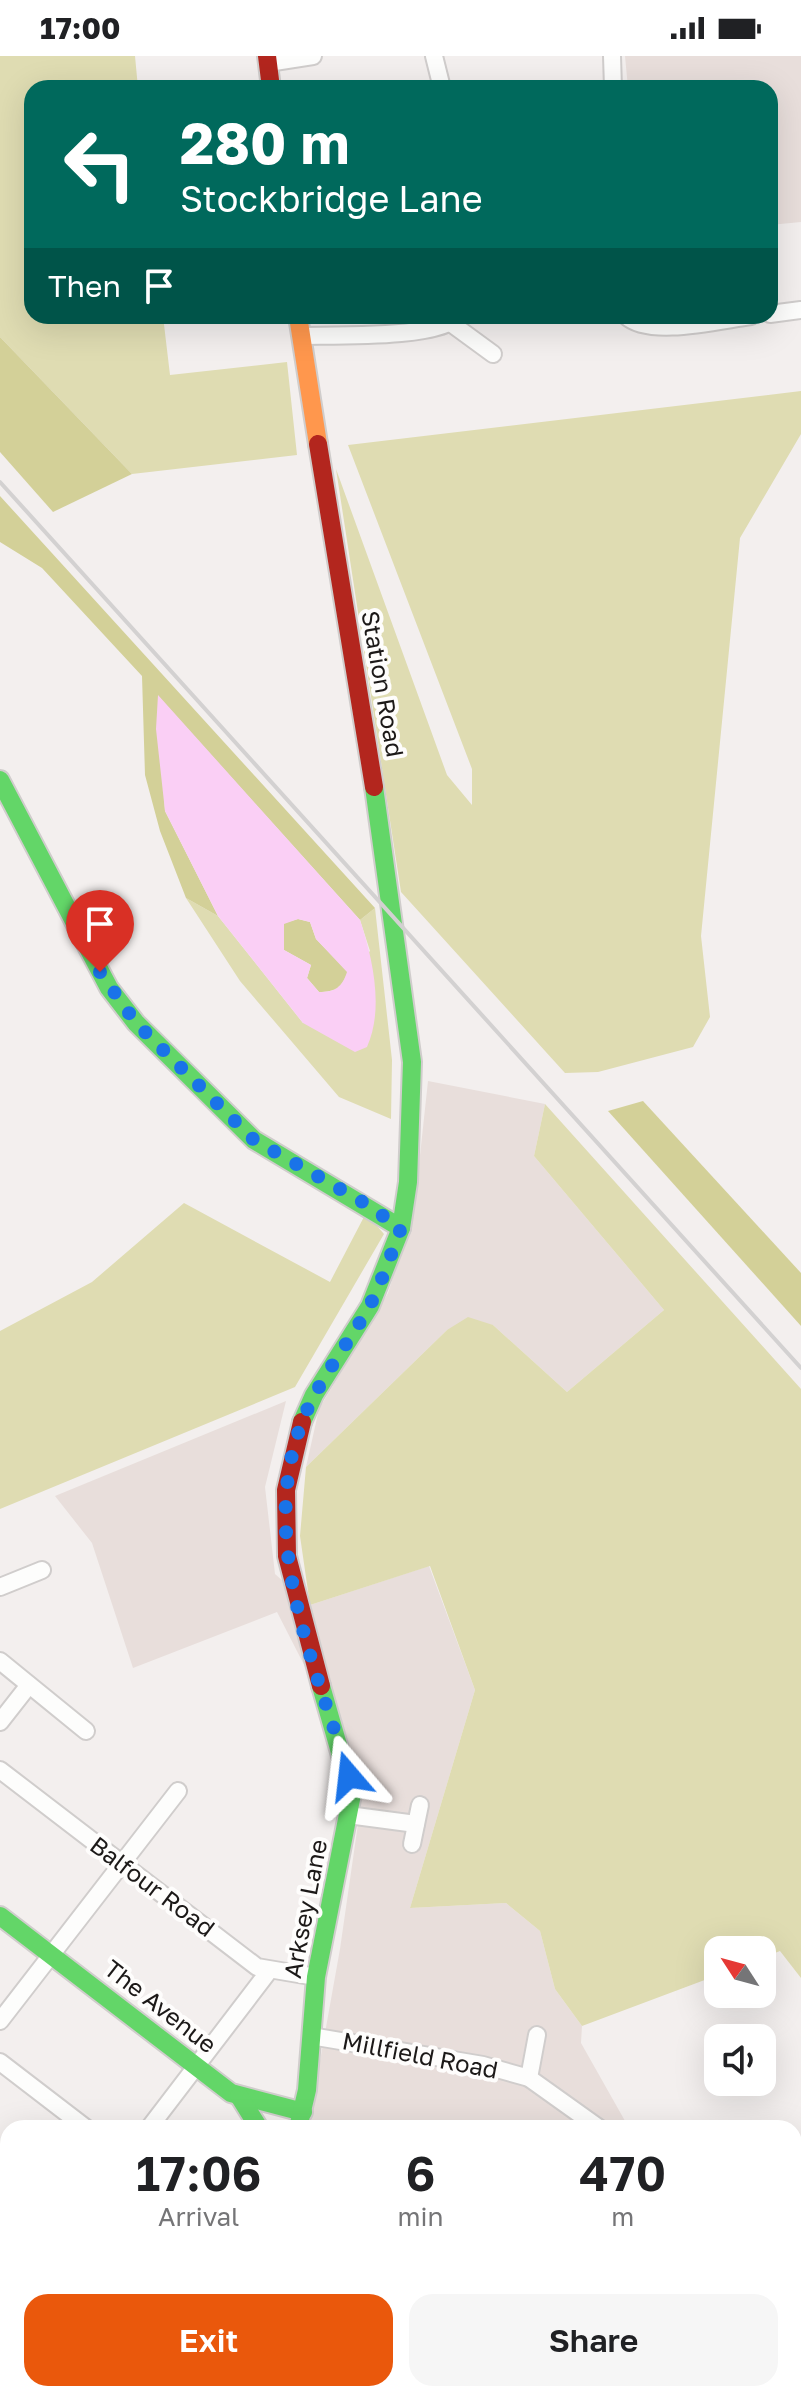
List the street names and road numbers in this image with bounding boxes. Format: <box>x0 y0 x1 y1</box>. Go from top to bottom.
street label: Station Road <box>356 608 411 759</box>
street label: Balfour Road <box>85 1830 221 1942</box>
street label: Arksey Lane <box>277 1837 332 1981</box>
street label: The Avenue <box>99 1953 223 2059</box>
street label: Millfield Road <box>340 2025 501 2084</box>

